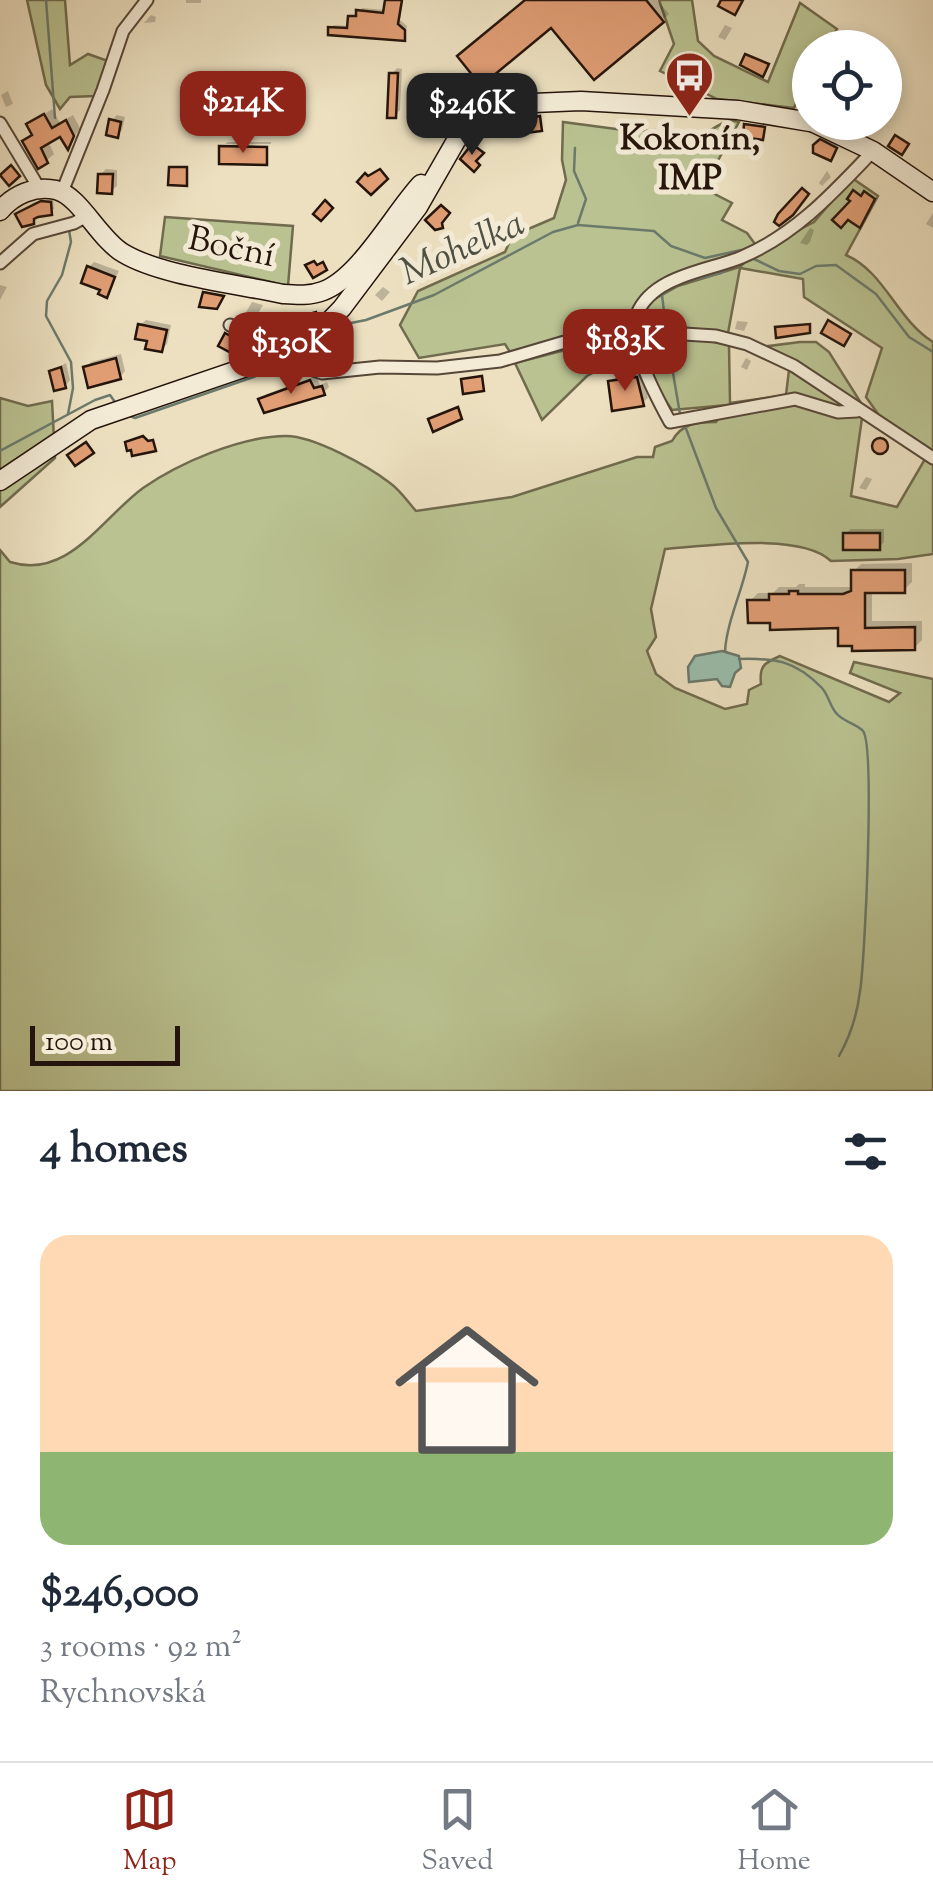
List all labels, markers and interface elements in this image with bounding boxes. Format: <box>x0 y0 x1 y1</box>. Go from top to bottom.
map controls <box>792 30 902 140</box>
button: locate <box>792 30 902 140</box>
bus stop icon: Kokonín, IMP <box>664 50 716 118</box>
pin: $214K <box>173 71 313 156</box>
pin: $246K <box>402 73 542 158</box>
text: $214K <box>202 80 284 126</box>
text: $246K <box>429 82 515 128</box>
place label: Kokonín, IMP <box>620 115 760 206</box>
water label: Mohelka <box>392 199 534 301</box>
street label: Boční <box>183 215 279 283</box>
pin: $183K <box>555 309 695 394</box>
pin: $130K <box>221 312 361 397</box>
text: $183K <box>585 318 665 364</box>
text: $130K <box>251 321 331 367</box>
scale bar <box>30 1021 180 1066</box>
text: 100 m <box>45 1023 113 1063</box>
text: 4 homes <box>40 1121 188 1181</box>
icon: filters <box>838 1124 893 1179</box>
icon: home <box>377 1300 557 1480</box>
text: $246,000 <box>40 1565 199 1625</box>
text: 3 rooms · 92 m² <box>40 1625 242 1671</box>
text: Rychnovská <box>40 1671 206 1717</box>
tab: Map <box>122 1782 177 1882</box>
tab: Saved <box>421 1782 493 1882</box>
tab: Home <box>737 1782 811 1882</box>

